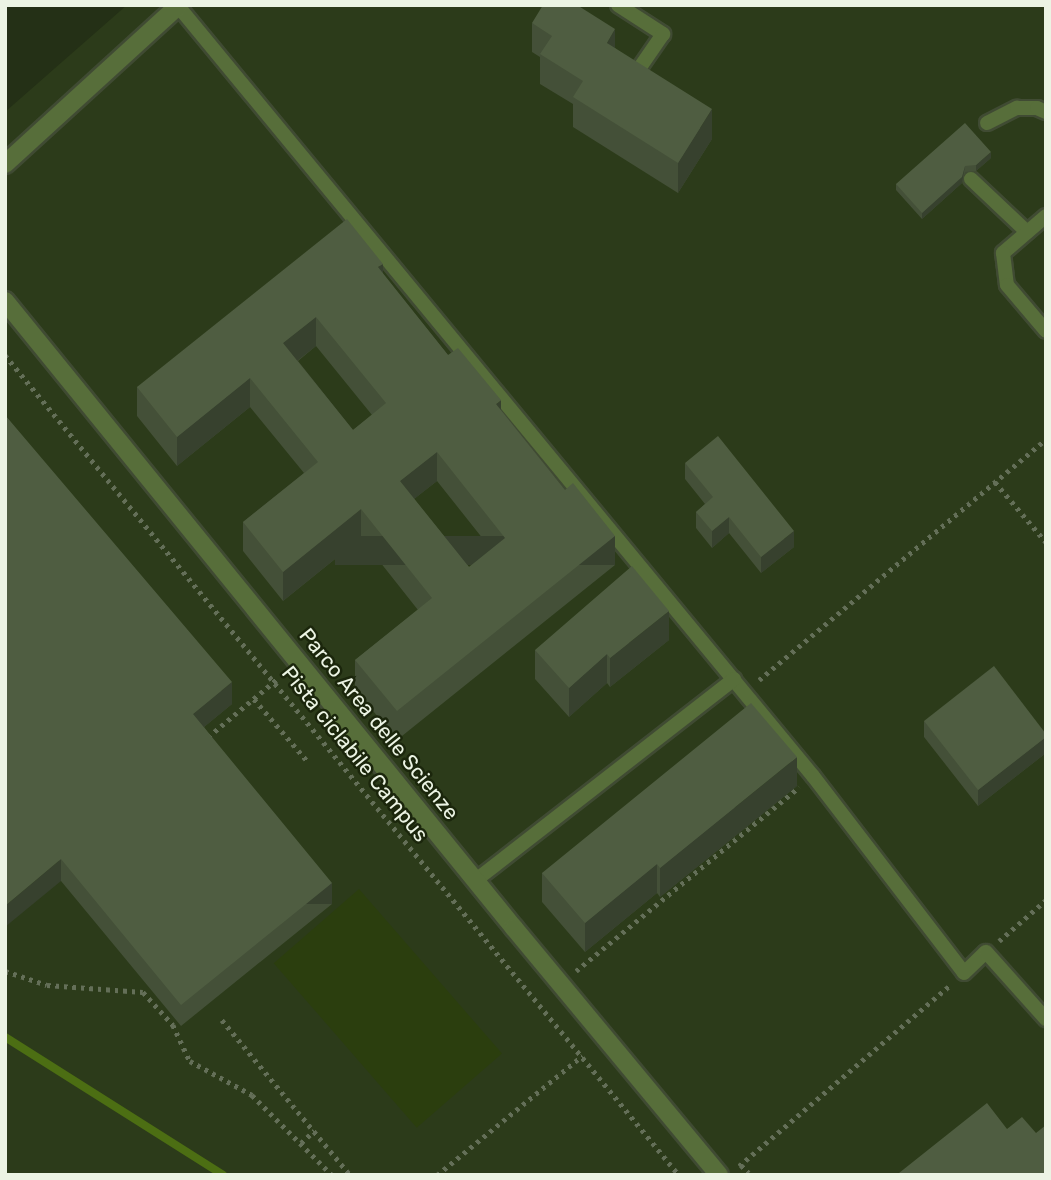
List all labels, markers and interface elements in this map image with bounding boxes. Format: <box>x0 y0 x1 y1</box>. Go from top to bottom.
street label: Parco Area delle Scienze <box>294 623 464 825</box>
street label: Pista ciclabile Campus <box>276 661 434 847</box>

